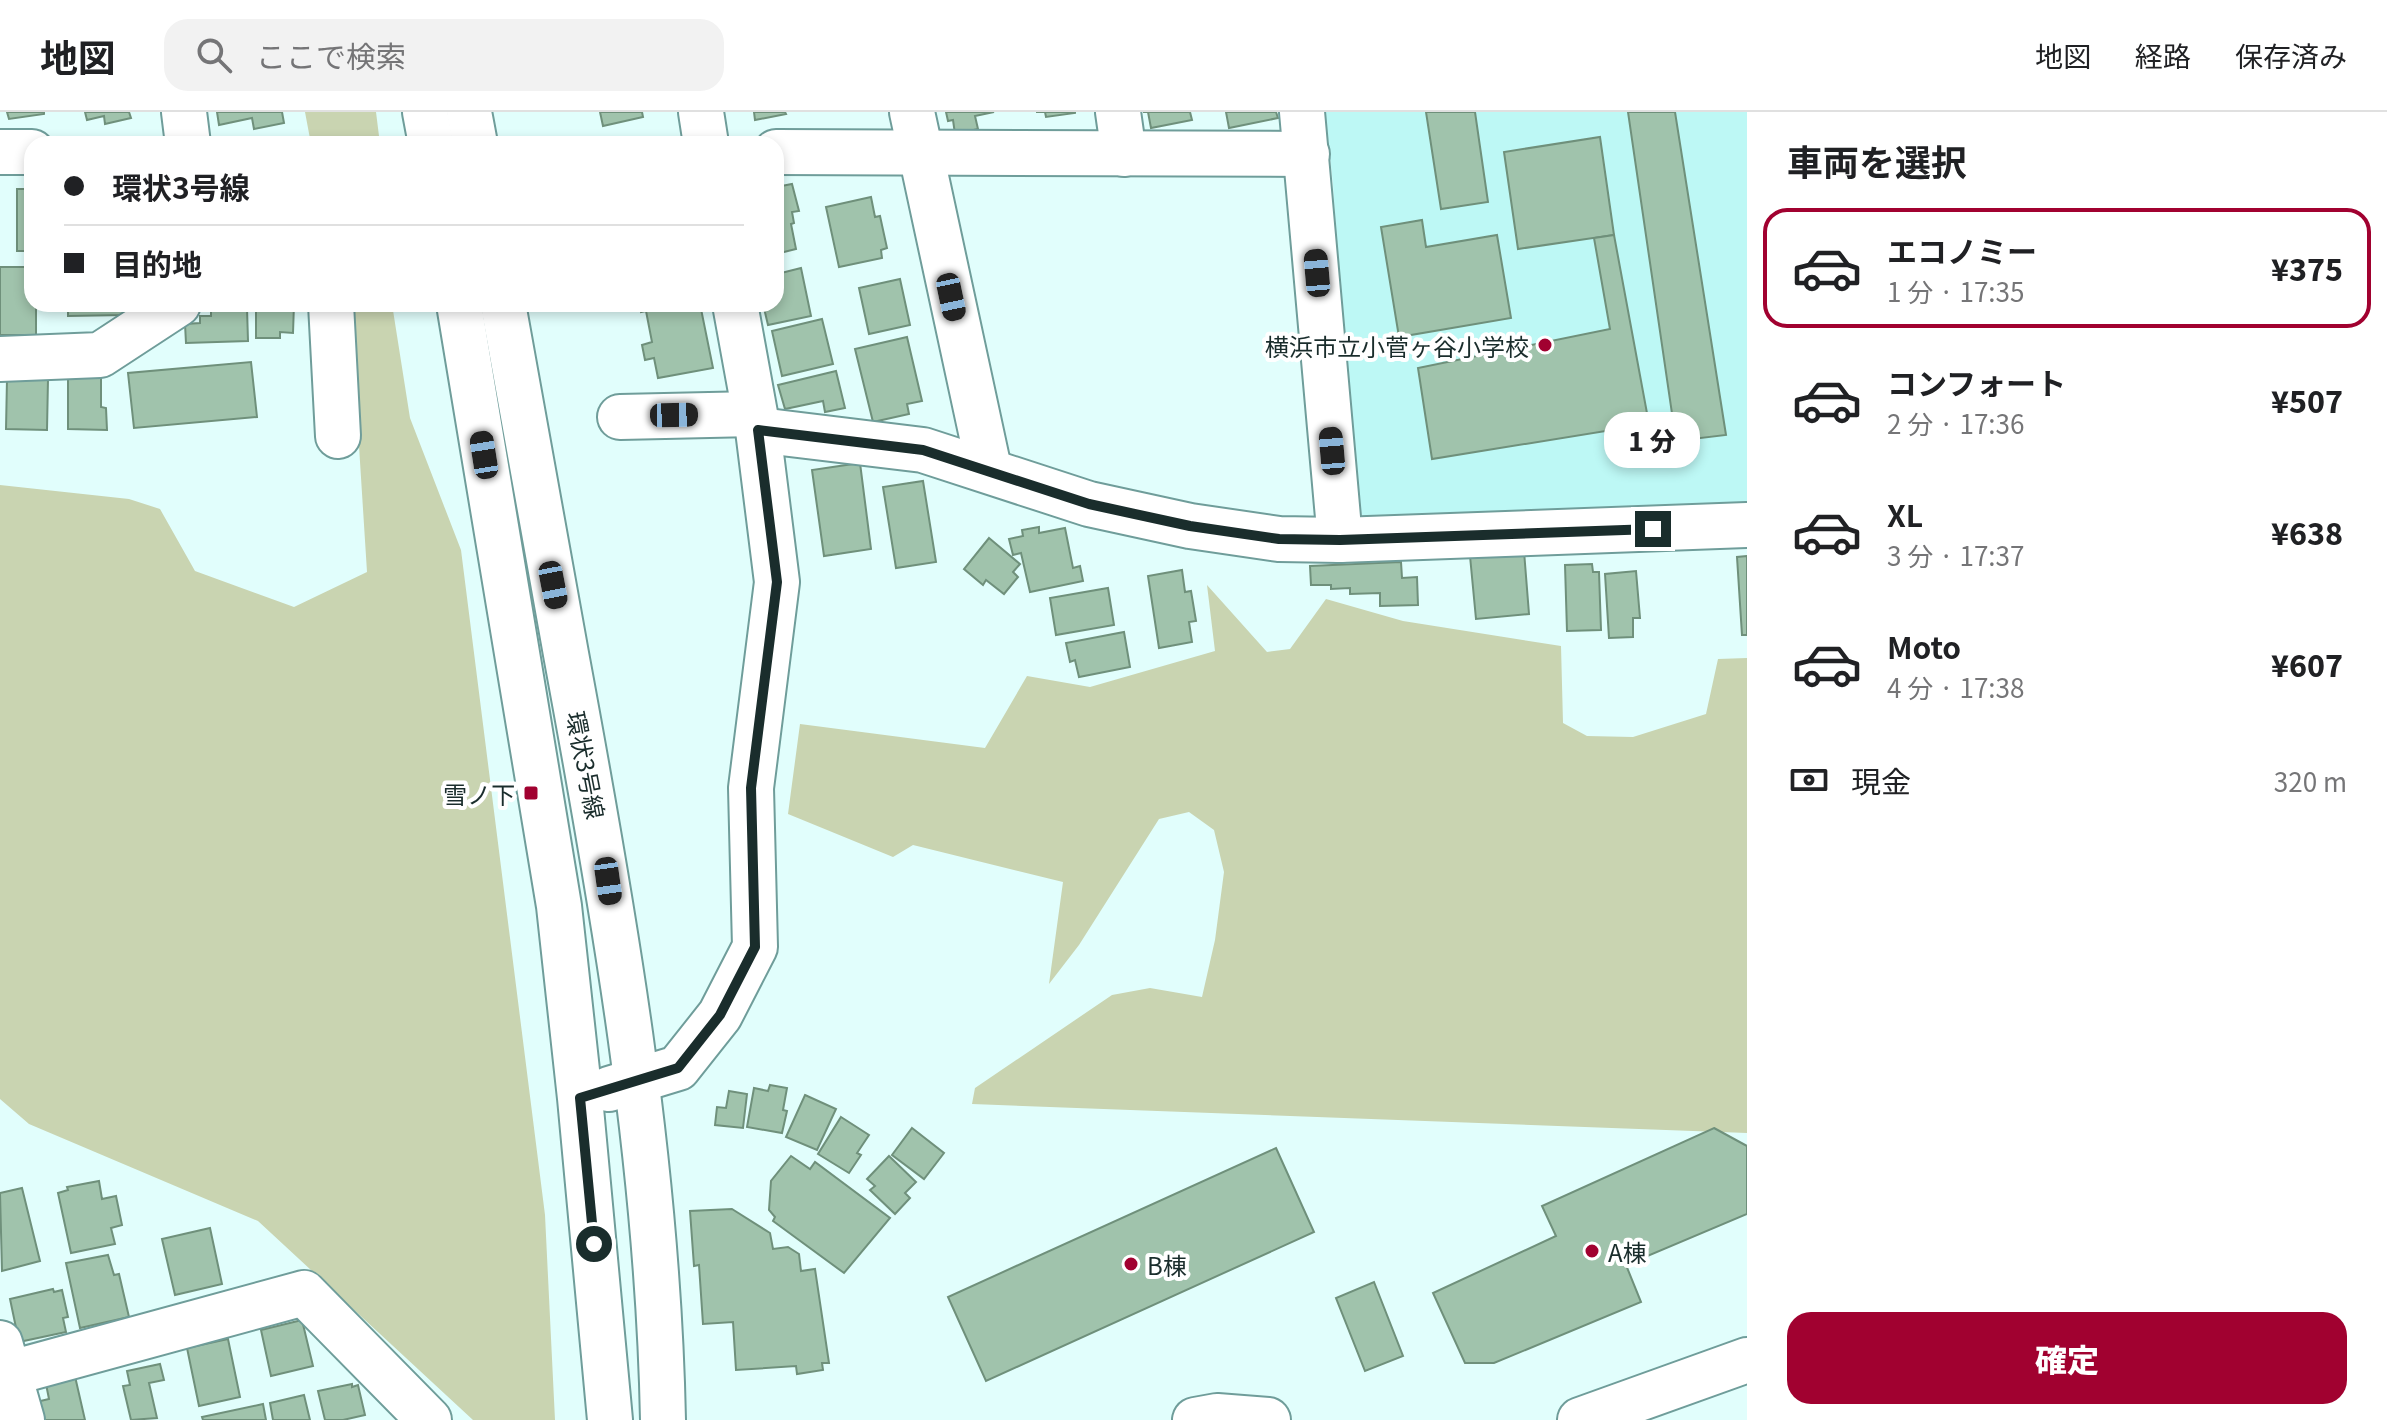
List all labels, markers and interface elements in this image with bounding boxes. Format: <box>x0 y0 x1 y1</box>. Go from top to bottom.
search box <box>164 19 724 91</box>
text: 地図 <box>40 28 116 83</box>
icon: search <box>192 33 236 77</box>
text: ここで検索 <box>256 33 406 77</box>
text: 地図 <box>2035 35 2091 75</box>
text: 経路 <box>2135 35 2191 75</box>
text: 保存済み <box>2235 35 2347 75</box>
text: 車両を選択 <box>1787 134 1967 186</box>
text: 環状3号線 <box>112 164 250 208</box>
text: エコノミー <box>1887 228 2037 272</box>
icon: car <box>1791 232 1863 304</box>
text: 目的地 <box>112 241 202 285</box>
text: ¥375 <box>2271 246 2343 290</box>
car <box>1303 248 1331 298</box>
car <box>934 271 968 323</box>
text: 1 分 · 17:35 <box>1887 272 2024 309</box>
place label: 横浜市立小菅ヶ谷小学校 <box>1265 328 1529 363</box>
marker: 横浜市立小菅ヶ谷小学校 <box>1536 336 1554 354</box>
text: コンフォート <box>1887 360 2066 404</box>
icon: car <box>1791 364 1863 436</box>
text: ¥507 <box>2271 378 2343 422</box>
car <box>650 403 698 427</box>
text: 2 分 · 17:36 <box>1887 404 2024 441</box>
callout: 1 分 <box>1605 413 1701 469</box>
text: 1 分 <box>1628 421 1676 458</box>
car <box>1318 426 1346 476</box>
car <box>468 429 500 481</box>
text: XL <box>1887 492 1923 536</box>
icon: car <box>1791 496 1863 568</box>
text: ¥638 <box>2271 510 2343 554</box>
route end <box>1635 511 1671 547</box>
text: 3 分 · 17:37 <box>1887 536 2024 573</box>
car <box>537 559 569 611</box>
text: Moto <box>1887 624 1961 668</box>
icon: car <box>1791 628 1863 700</box>
text: ¥607 <box>2271 642 2343 686</box>
text: 4 分 · 17:38 <box>1887 668 2024 705</box>
street label: 環状3号線 <box>559 708 615 822</box>
icon: cash <box>1787 758 1831 802</box>
text: 現金 <box>1851 758 1911 802</box>
text: 320 m <box>2274 762 2347 799</box>
place label: 雪ノ下 <box>443 776 515 811</box>
marker: 雪ノ下 <box>522 784 540 802</box>
car <box>593 856 623 906</box>
route start <box>576 1226 612 1262</box>
place label: A棟 <box>1608 1234 1647 1269</box>
marker: A棟 <box>1583 1242 1601 1260</box>
place label: B棟 <box>1147 1247 1187 1282</box>
marker: B棟 <box>1122 1255 1140 1273</box>
button: 確定 <box>1787 1312 2347 1404</box>

